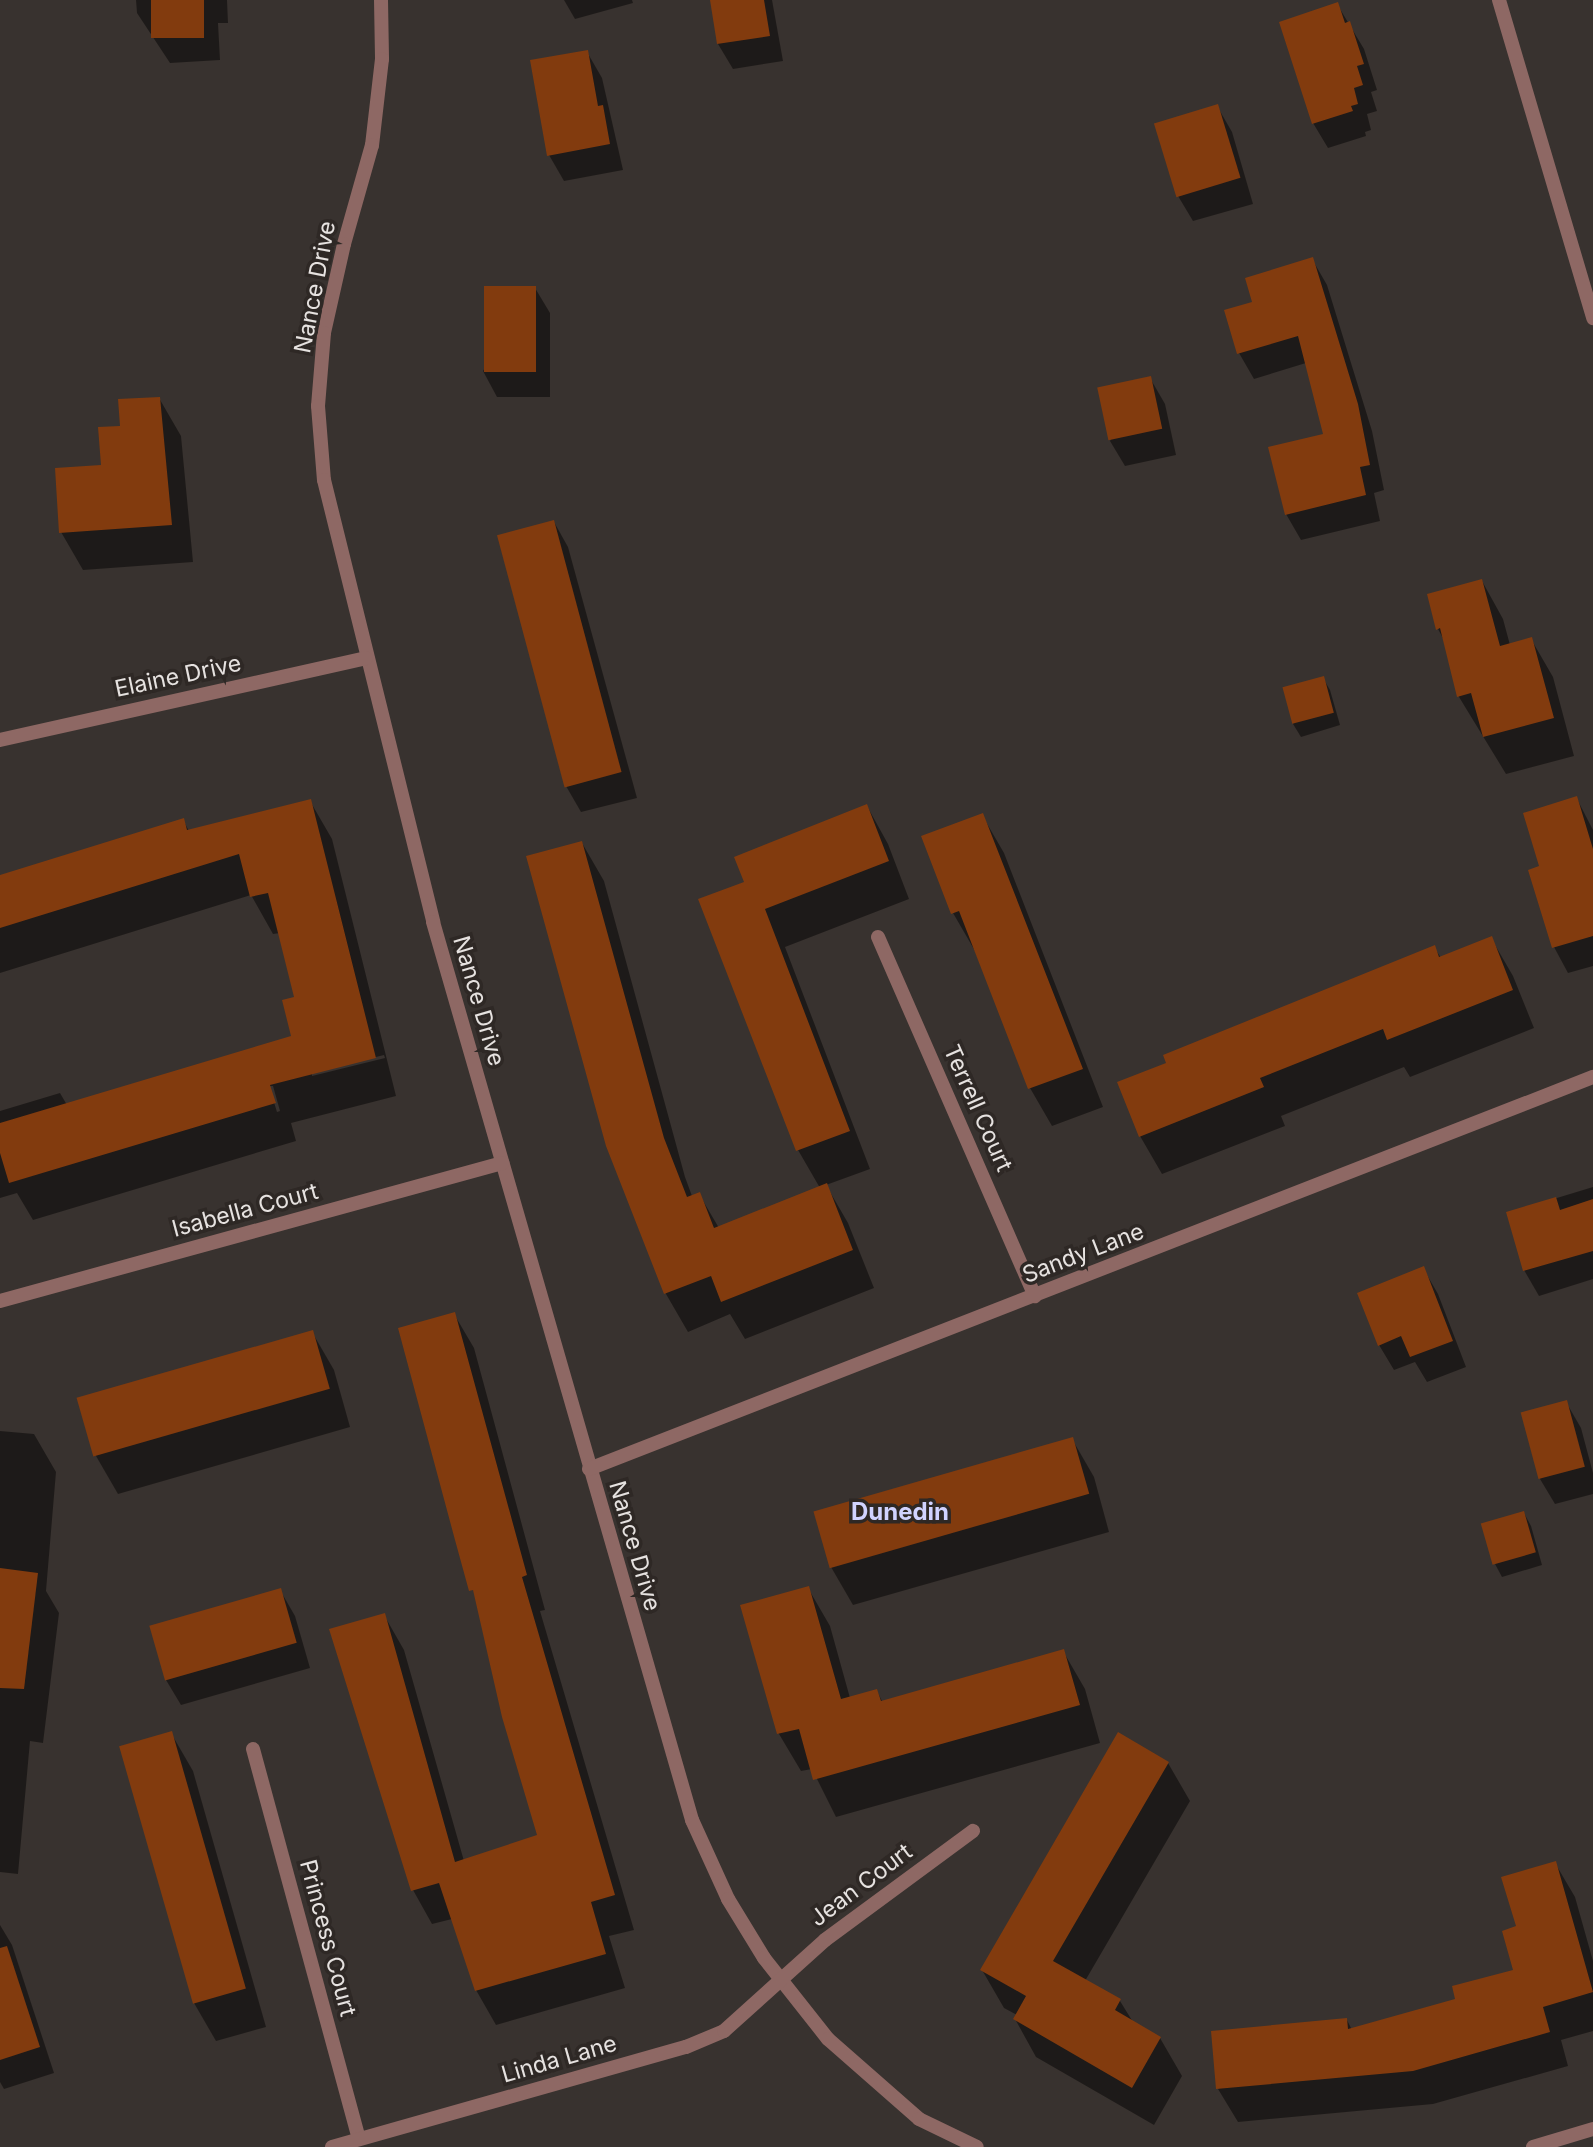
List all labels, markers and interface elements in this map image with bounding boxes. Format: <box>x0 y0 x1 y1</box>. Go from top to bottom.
street label: Nance Drive <box>289 219 341 355</box>
street label: Elaine Drive <box>112 649 244 703</box>
street label: Nance Drive <box>447 933 511 1069</box>
street label: Terrell Court <box>938 1040 1018 1176</box>
street label: Isabella Court <box>169 1177 321 1243</box>
street label: Sandy Lane <box>1018 1217 1148 1289</box>
street label: Nance Drive <box>603 1478 667 1614</box>
district label: Dunedin <box>851 1498 949 1526</box>
street label: Jean Court <box>805 1838 917 1932</box>
street label: Princess Court <box>294 1857 362 2019</box>
street label: Linda Lane <box>498 2029 620 2089</box>

